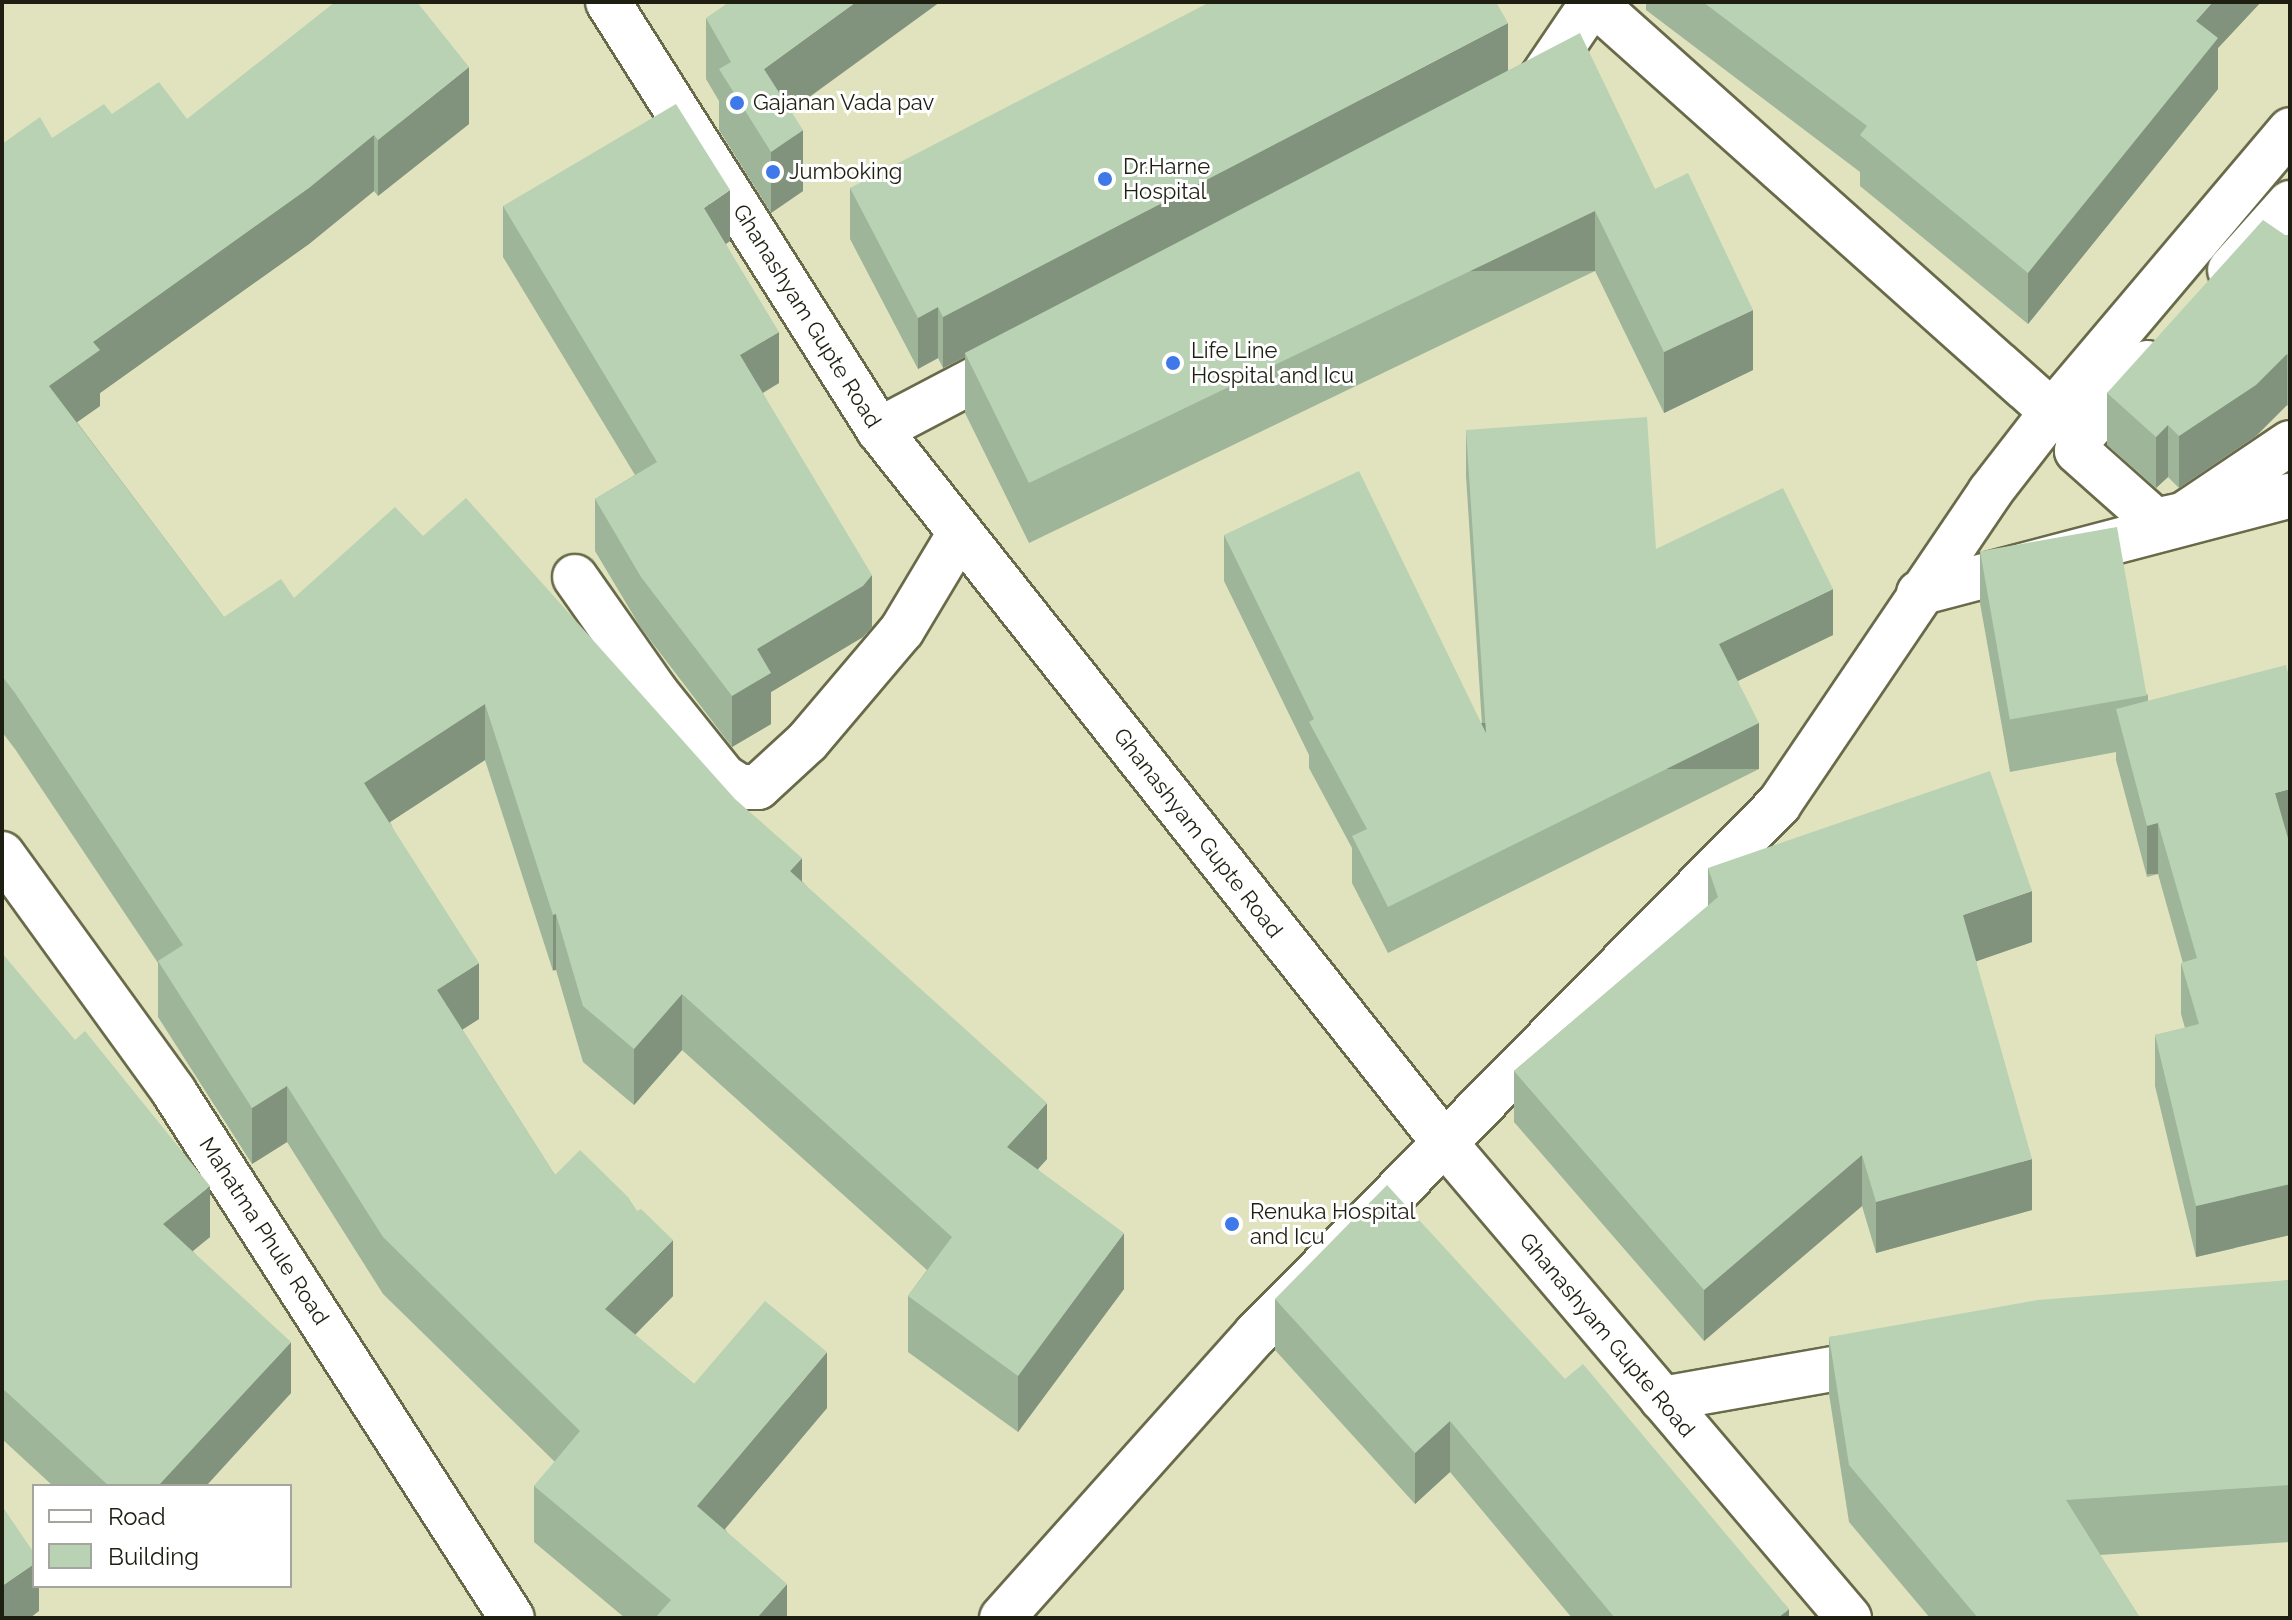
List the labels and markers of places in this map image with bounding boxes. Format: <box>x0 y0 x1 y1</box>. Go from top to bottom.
place label: Gajanan Vada pav <box>753 90 935 116</box>
marker: Gajanan Vada pav <box>728 94 746 112</box>
place label: Dr.Harne Hospital <box>1123 153 1210 204</box>
place label: Jumboking <box>789 159 902 185</box>
marker: Jumboking <box>764 163 782 181</box>
marker: Dr.Harne Hospital <box>1094 168 1116 190</box>
place label: Life Line Hospital and Icu <box>1191 337 1355 388</box>
marker: Life Line Hospital and Icu <box>1162 352 1184 374</box>
place label: Renuka Hospital and Icu <box>1250 1198 1416 1250</box>
marker: Renuka Hospital and Icu <box>1221 1213 1243 1235</box>

